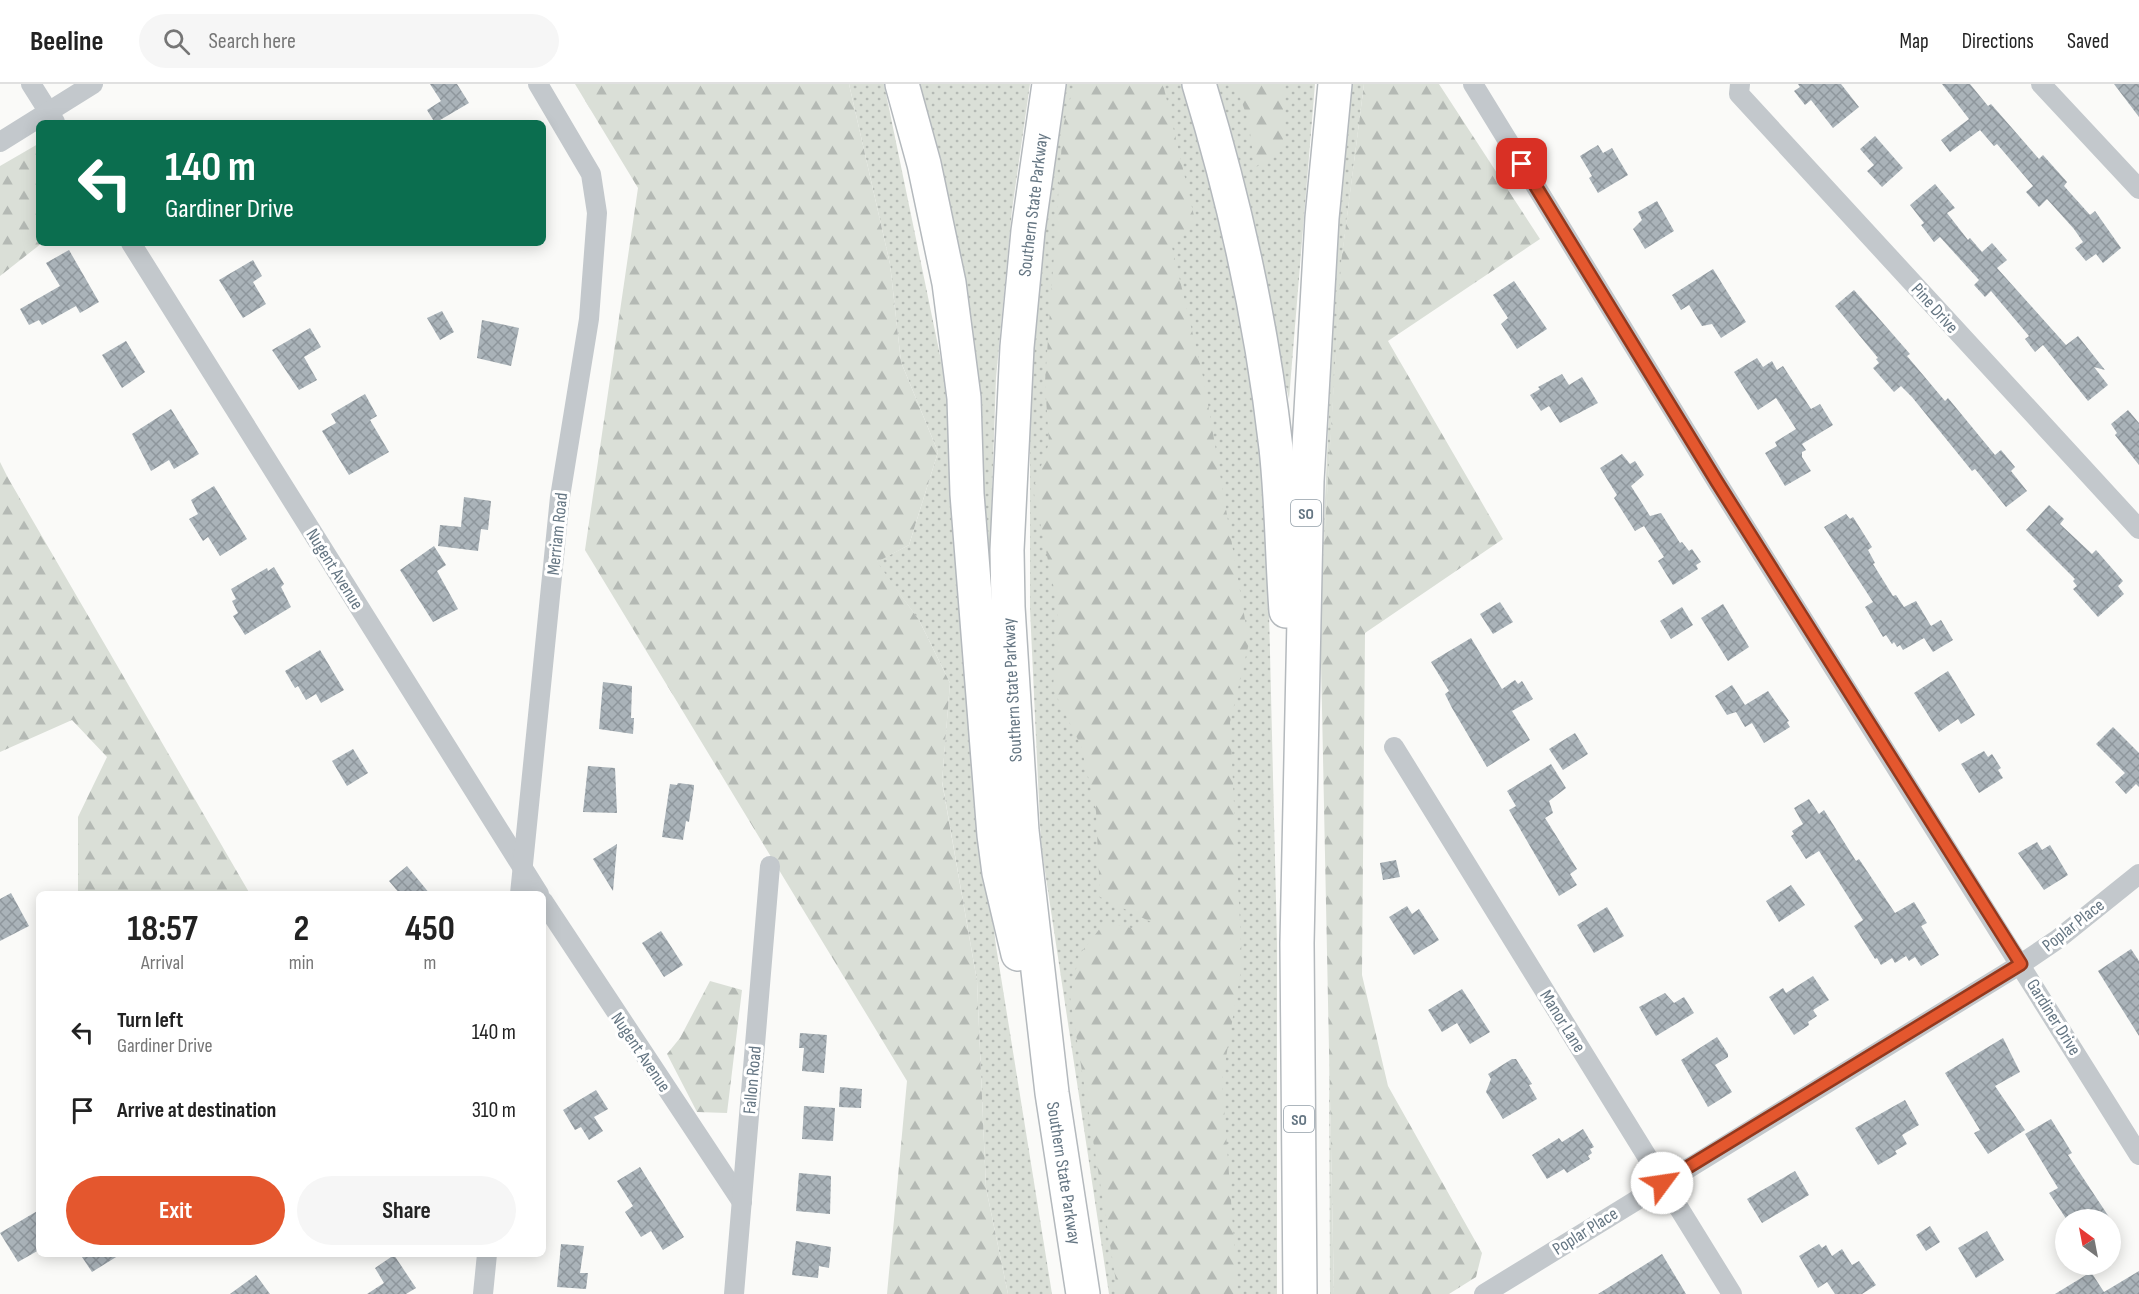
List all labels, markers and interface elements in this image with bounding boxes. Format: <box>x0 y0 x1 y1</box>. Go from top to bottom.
search box <box>139 14 559 68</box>
text: Beeline <box>30 25 103 58</box>
icon: search <box>160 25 193 58</box>
text: Search here <box>208 28 296 55</box>
text: Map <box>1899 29 1929 54</box>
text: Directions <box>1962 29 2034 54</box>
text: Saved <box>2067 29 2109 54</box>
street label: Southern State Parkway <box>1014 132 1053 278</box>
pin <box>1496 138 1547 189</box>
text: 140 m <box>165 142 256 193</box>
icon: left <box>66 144 144 222</box>
icon: arrive <box>1505 147 1538 180</box>
text: Gardiner Drive <box>165 193 294 225</box>
street label: Pine Drive <box>1907 279 1963 338</box>
street label: Merriam Road <box>543 492 572 576</box>
road number: SO <box>1291 500 1321 526</box>
street label: Nugent Avenue <box>301 525 368 614</box>
street label: Southern State Parkway <box>998 617 1027 763</box>
street label: Poplar Place <box>2038 895 2109 956</box>
text: 18:57 <box>127 908 198 951</box>
text: 2 <box>294 908 309 951</box>
text: 450 <box>405 908 455 951</box>
text: Arrival <box>141 951 184 975</box>
text: min <box>289 951 314 975</box>
text: m <box>424 951 436 975</box>
street label: Gardiner Drive <box>2022 975 2085 1059</box>
street label: Manor Lane <box>1535 986 1590 1056</box>
text: Turn left <box>117 1007 183 1034</box>
street label: Nugent Avenue <box>606 1009 675 1096</box>
icon: left <box>66 1016 99 1049</box>
text: 140 m <box>472 1019 516 1046</box>
text: Gardiner Drive <box>117 1034 213 1058</box>
street label: Fallon Road <box>739 1045 766 1115</box>
icon: arrive <box>66 1094 99 1127</box>
text: Arrive at destination <box>117 1097 276 1124</box>
text: 310 m <box>472 1097 516 1124</box>
street label: Southern State Parkway <box>1042 1100 1085 1246</box>
road number: SO <box>1284 1106 1314 1132</box>
position arrow <box>1630 1151 1694 1215</box>
button: Exit <box>66 1176 285 1245</box>
button: Share <box>297 1176 516 1245</box>
street label: Poplar Place <box>1549 1203 1622 1260</box>
north arrow <box>2055 1209 2121 1275</box>
map controls <box>2055 1209 2121 1275</box>

